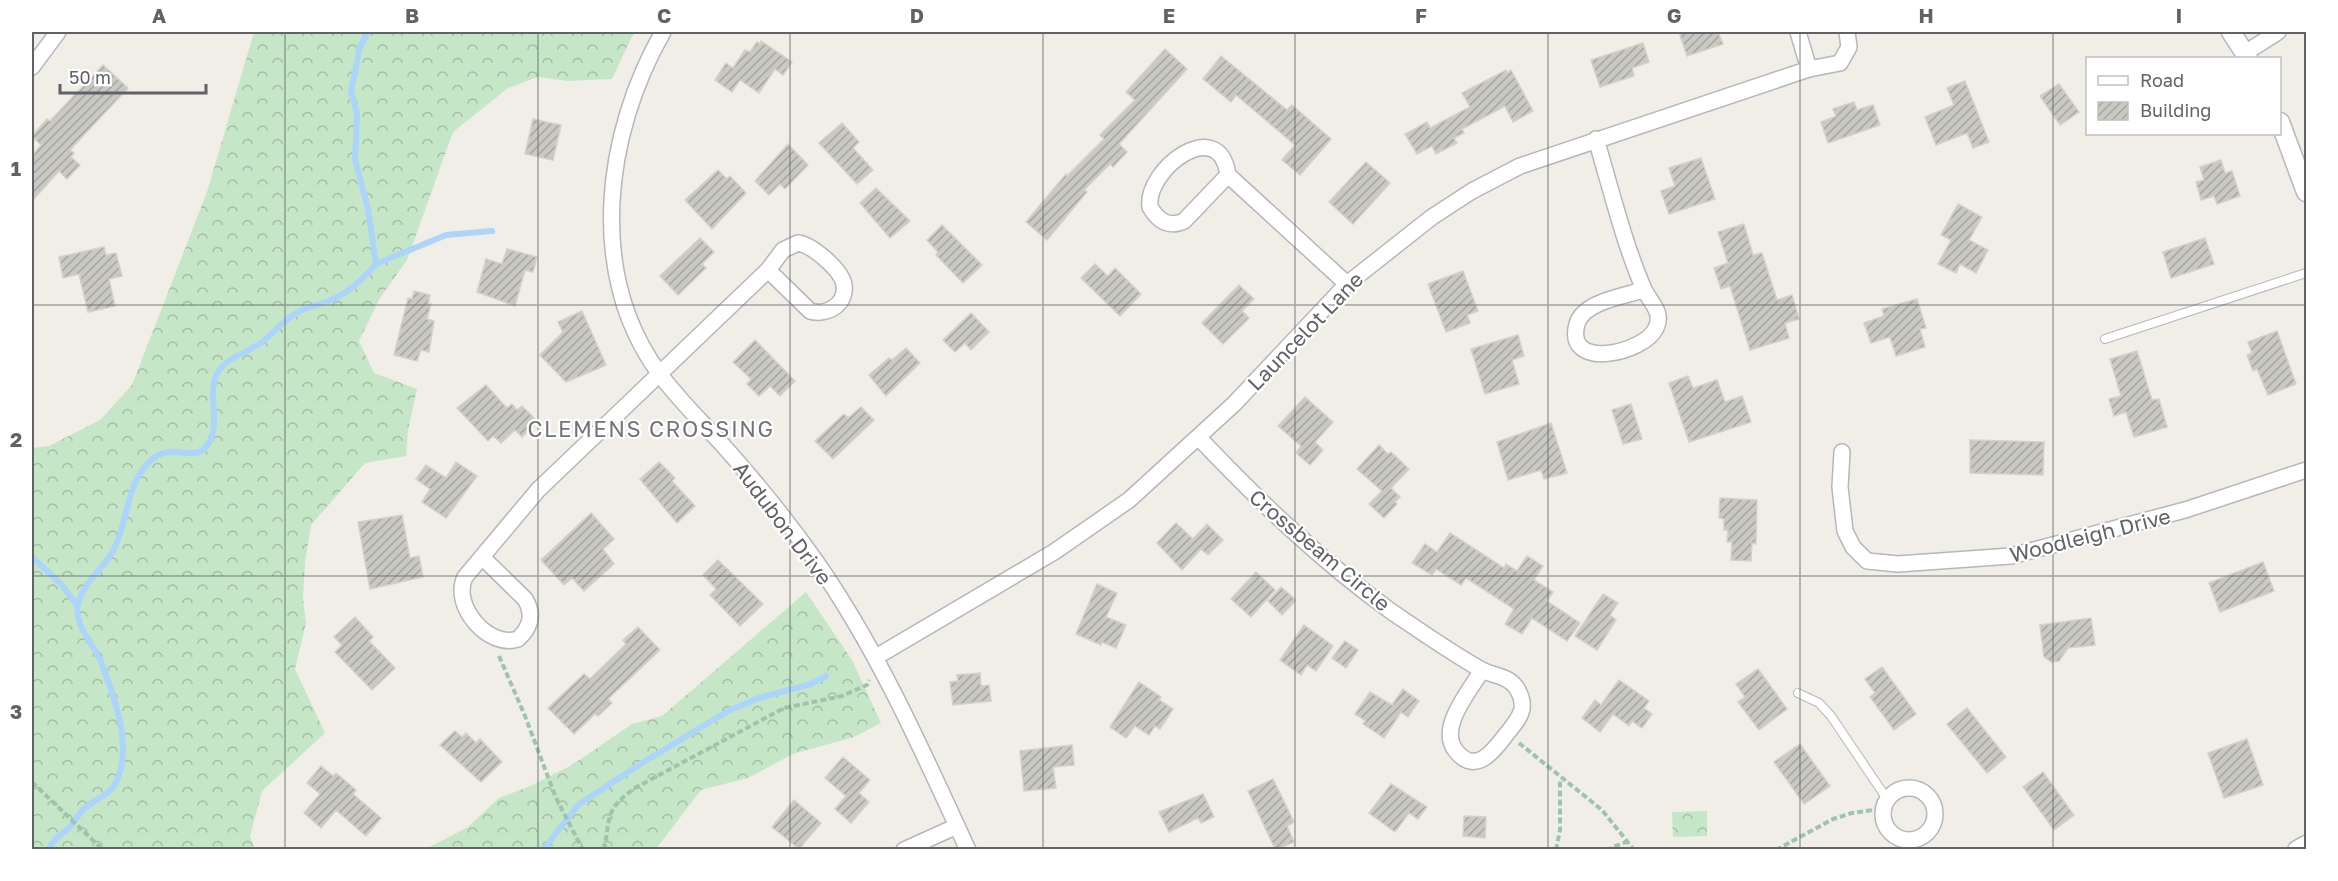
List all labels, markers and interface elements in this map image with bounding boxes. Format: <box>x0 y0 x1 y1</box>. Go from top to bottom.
text: A <box>152 3 166 27</box>
text: B <box>405 3 419 27</box>
text: C <box>657 3 671 27</box>
text: D <box>910 3 924 27</box>
text: E <box>1163 3 1175 27</box>
text: F <box>1415 3 1427 27</box>
text: G <box>1667 3 1681 27</box>
text: H <box>1918 3 1934 27</box>
text: I <box>2176 3 2182 27</box>
scale bar <box>60 57 206 95</box>
legend <box>2086 57 2281 135</box>
text: 50 m <box>69 66 111 88</box>
text: Road <box>2140 69 2184 91</box>
text: Building <box>2140 99 2211 121</box>
text: 1 <box>11 156 21 180</box>
street label: Launcelot Lane <box>1242 266 1368 396</box>
district label: CLEMENS CROSSING <box>527 415 775 442</box>
text: 2 <box>10 427 22 451</box>
street label: Audubon Drive <box>728 456 838 590</box>
street label: Crossbeam Circle <box>1244 483 1396 617</box>
street label: Woodleigh Drive <box>2007 502 2173 568</box>
text: 3 <box>10 699 22 723</box>

